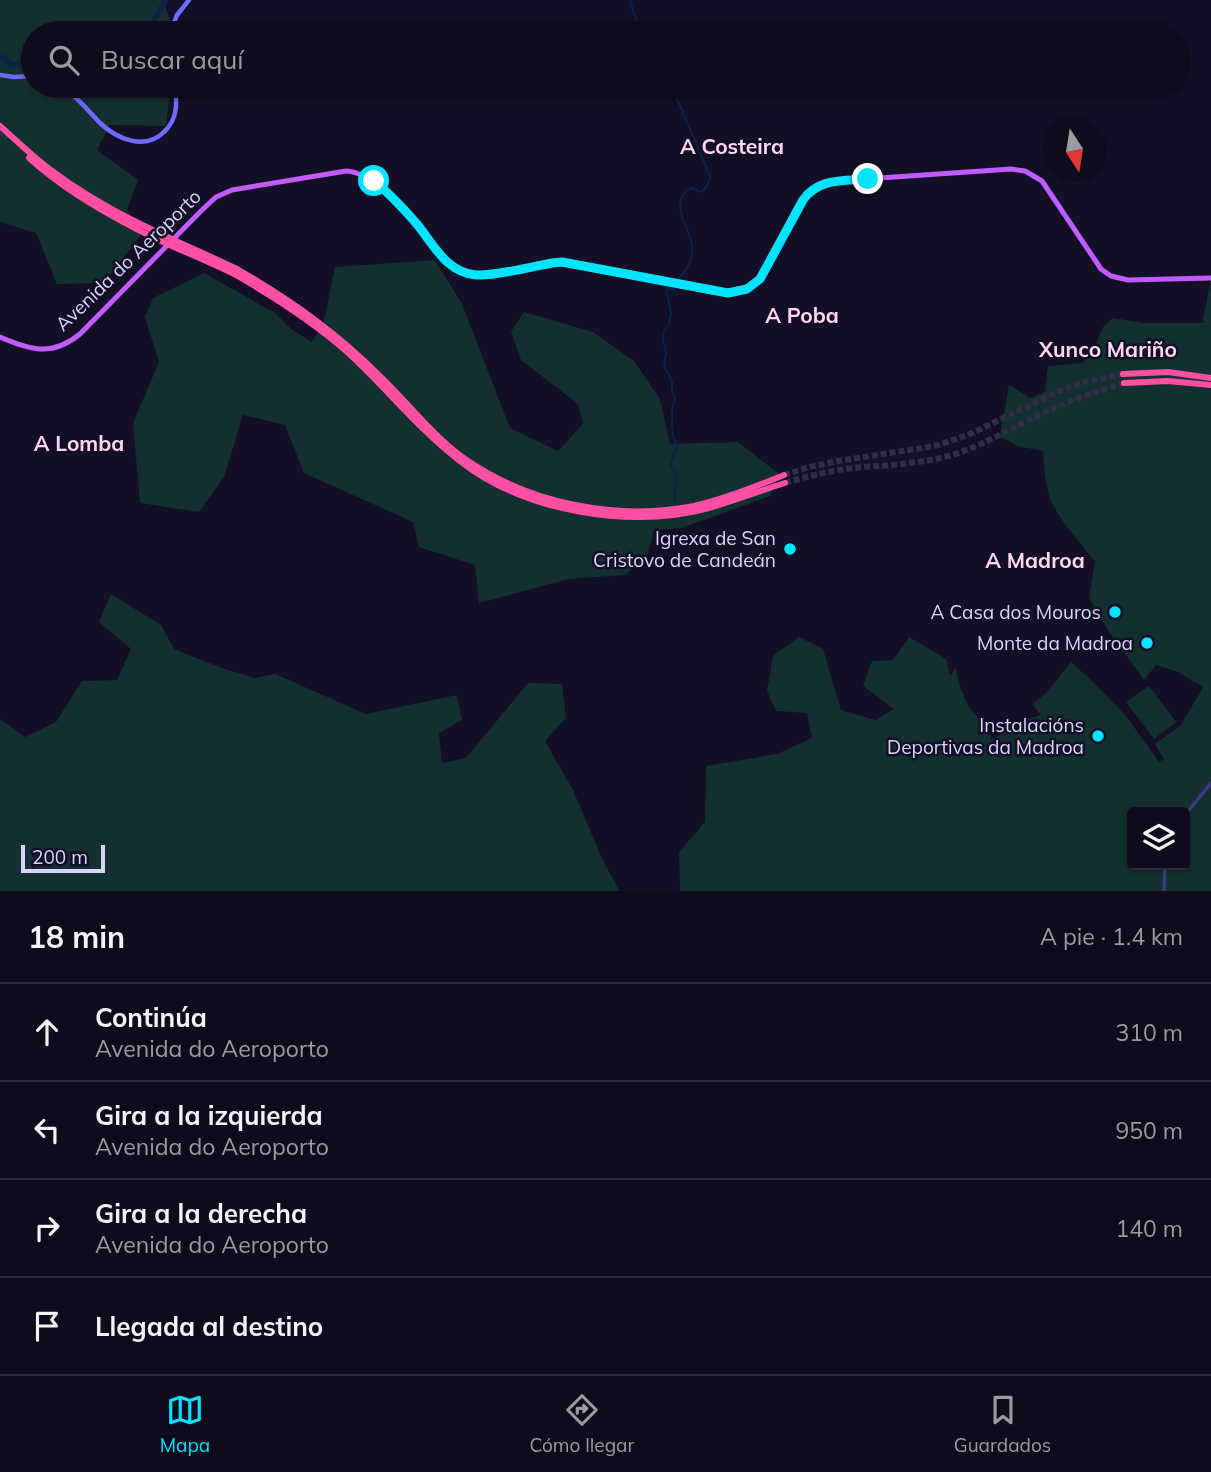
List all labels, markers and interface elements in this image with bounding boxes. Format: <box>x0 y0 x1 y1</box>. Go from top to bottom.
search box <box>21 21 1190 98</box>
icon: search <box>45 41 83 79</box>
text: Buscar aquí <box>101 43 244 76</box>
north arrow <box>1043 119 1106 182</box>
district label: A Costeira <box>680 133 784 159</box>
route end <box>852 163 883 194</box>
route start <box>358 165 389 196</box>
street label: Avenida do Aeroporto <box>50 184 206 336</box>
district label: A Poba <box>765 302 839 328</box>
district label: Xunco Mariño <box>1038 336 1177 362</box>
district label: A Lomba <box>34 430 124 456</box>
place label: Igrexa de San Cristovo de Candeán <box>593 526 776 572</box>
marker: Igrexa de San Cristovo de Candeán <box>782 541 798 557</box>
district label: A Madroa <box>985 547 1085 573</box>
place label: A Casa dos Mouros <box>930 600 1101 624</box>
marker: A Casa dos Mouros <box>1107 604 1123 620</box>
place label: Monte da Madroa <box>977 631 1133 655</box>
marker: Monte da Madroa <box>1139 635 1155 651</box>
place label: Instalacións Deportivas da Madroa <box>887 713 1084 759</box>
marker: Instalacións Deportivas da Madroa <box>1090 728 1106 744</box>
map controls <box>1127 807 1190 870</box>
button: layers <box>1127 807 1190 870</box>
scale bar <box>21 842 105 874</box>
text: 200 m <box>32 845 88 869</box>
text: 18 min <box>28 918 125 956</box>
text: A pie · 1.4 km <box>1040 922 1183 951</box>
text: Continúa <box>95 1001 207 1034</box>
icon: ahead <box>28 1013 66 1051</box>
text: 310 m <box>1115 1018 1183 1047</box>
text: Avenida do Aeroporto <box>95 1034 329 1063</box>
text: Gira a la izquierda <box>95 1099 323 1132</box>
icon: left <box>28 1111 66 1149</box>
text: 950 m <box>1115 1116 1183 1145</box>
text: Avenida do Aeroporto <box>95 1132 329 1161</box>
text: Gira a la derecha <box>95 1197 307 1230</box>
icon: right <box>28 1209 66 1247</box>
text: 140 m <box>1115 1214 1183 1243</box>
text: Avenida do Aeroporto <box>95 1230 329 1259</box>
icon: arrive <box>28 1307 66 1345</box>
text: Llegada al destino <box>95 1310 323 1343</box>
tab: Mapa <box>160 1391 210 1457</box>
tab: Cómo llegar <box>530 1391 634 1457</box>
tab: Guardados <box>954 1391 1051 1457</box>

